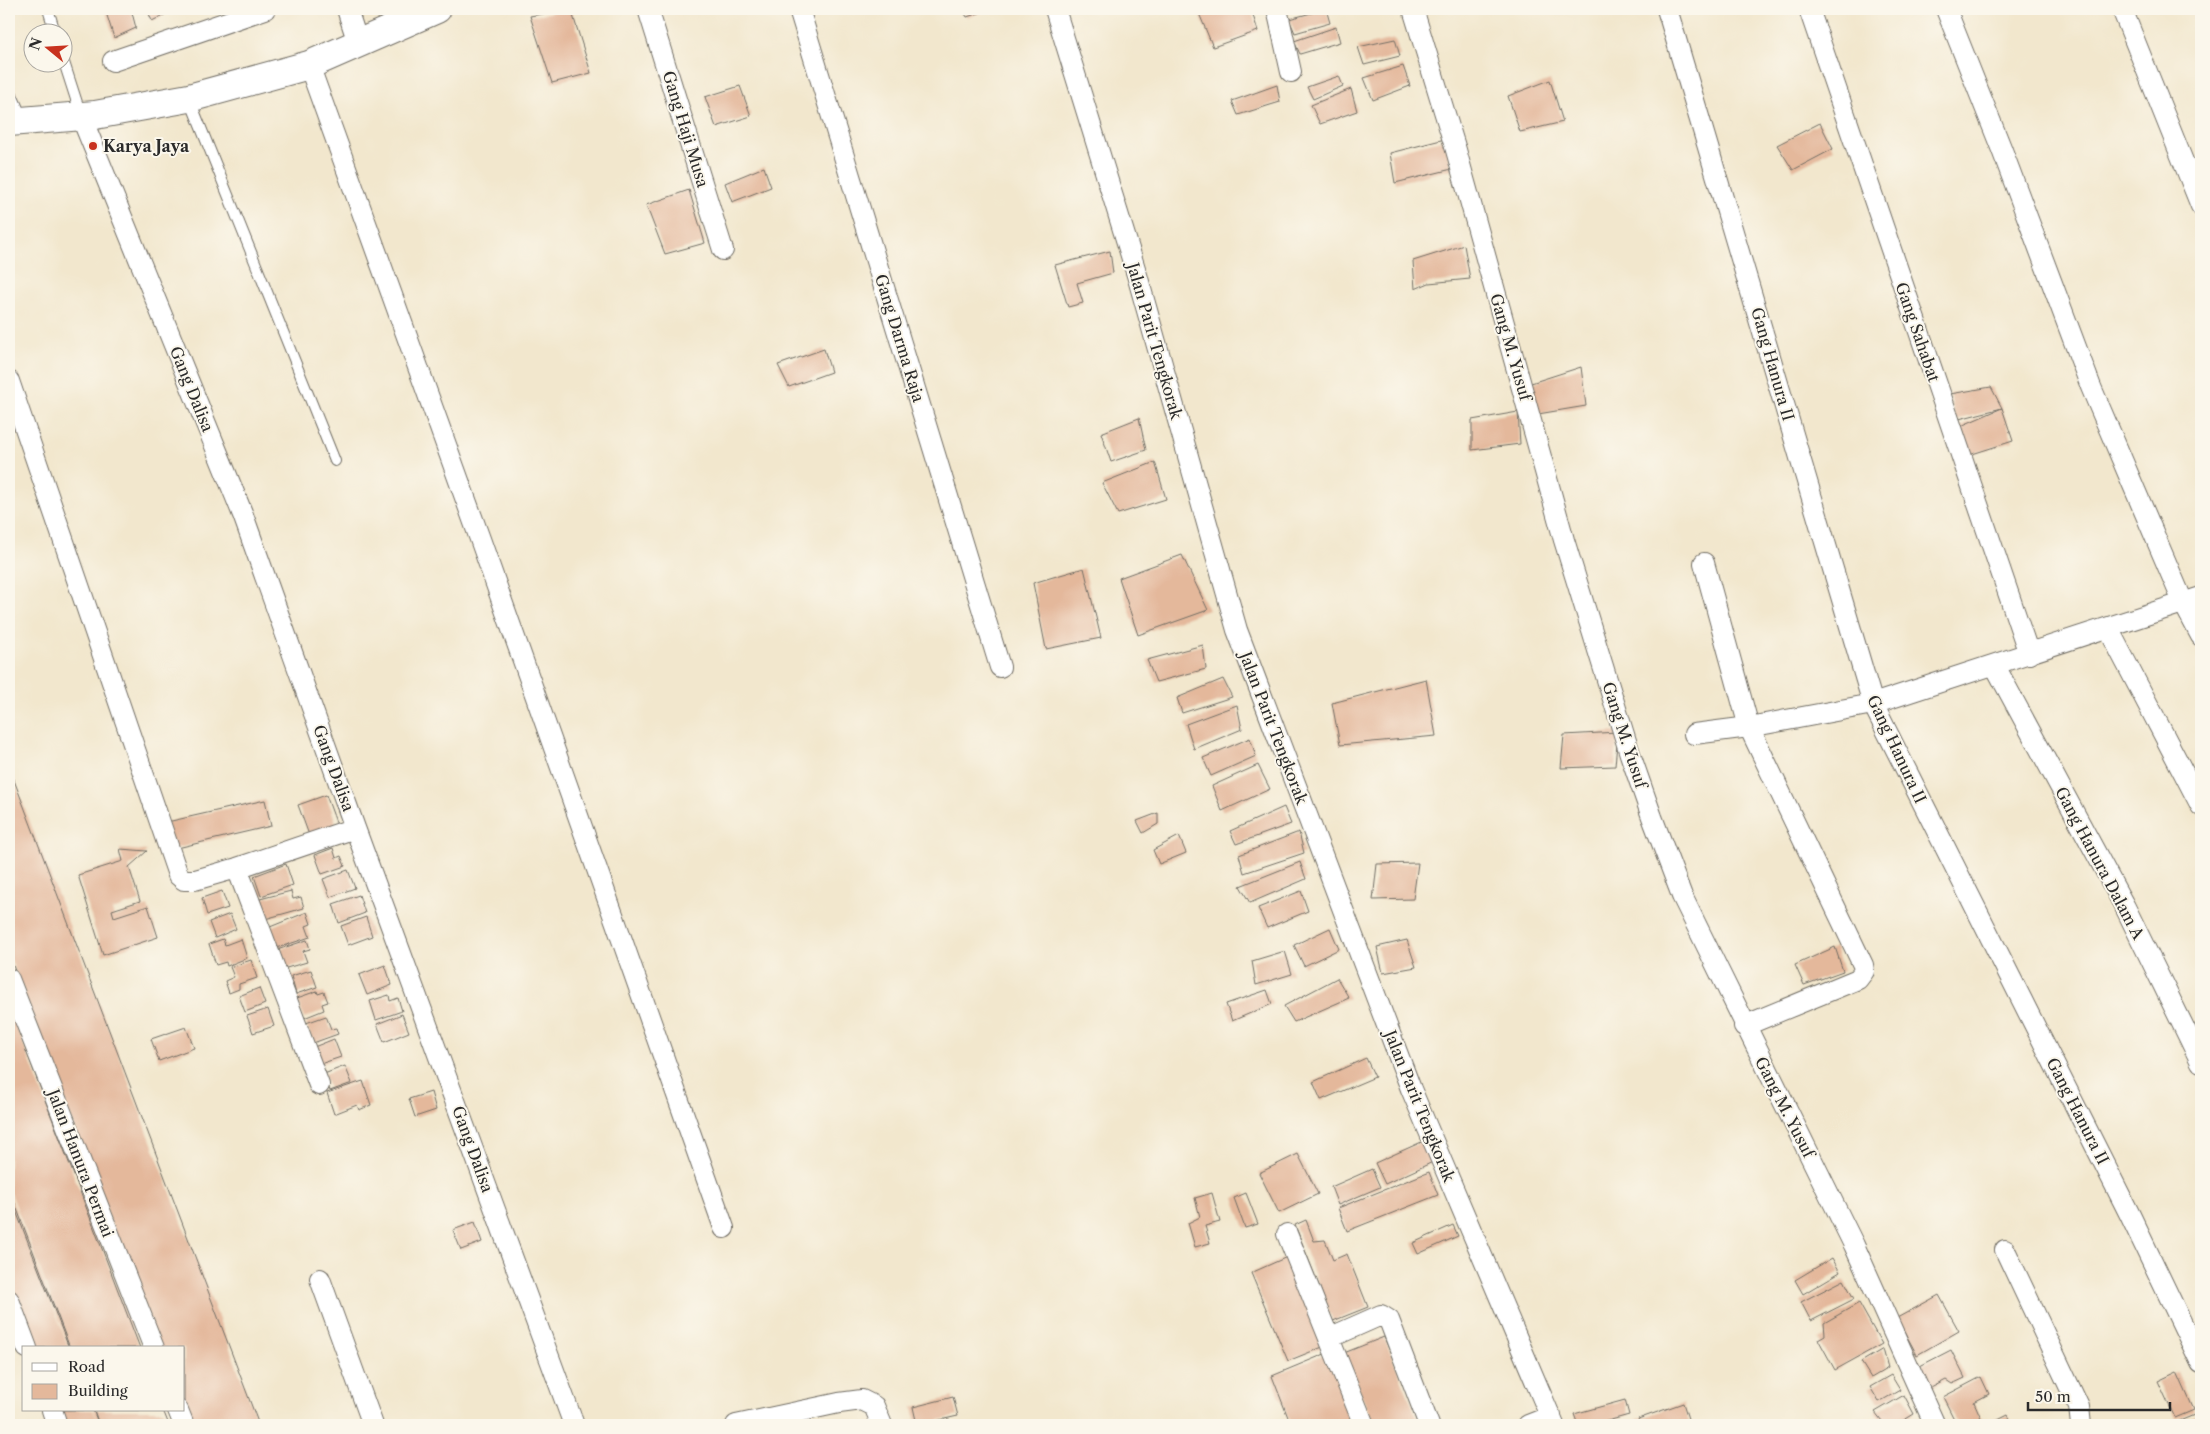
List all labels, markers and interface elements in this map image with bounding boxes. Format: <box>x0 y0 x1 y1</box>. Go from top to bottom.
north arrow <box>22 22 72 72</box>
text: N <box>25 35 46 53</box>
street label: Gang Haji Musa <box>659 68 713 190</box>
place label: Karya Jaya <box>103 136 190 156</box>
marker: Karya Jaya <box>87 140 99 152</box>
street label: Jalan Parit Tengkorak <box>1122 258 1187 422</box>
street label: Gang Darma Raja <box>871 272 929 405</box>
street label: Gang Sahabat <box>1892 279 1945 385</box>
street label: Gang M. Yusuf <box>1486 291 1536 405</box>
street label: Gang Hanura II <box>1747 305 1799 423</box>
street label: Gang Dalisa <box>166 343 218 435</box>
street label: Jalan Parit Tengkorak <box>1235 646 1313 808</box>
street label: Gang M. Yusuf <box>1598 679 1652 793</box>
street label: Gang Hanura II <box>1863 692 1931 806</box>
street label: Gang Dalisa <box>309 722 359 814</box>
street label: Gang Hanura Dalam A <box>2051 783 2149 944</box>
street label: Jalan Parit Tengkorak <box>1379 1024 1460 1185</box>
street label: Gang M. Yusuf <box>1751 1053 1820 1163</box>
street label: Gang Hanura II <box>2042 1054 2114 1168</box>
street label: Jalan Hanura Permai <box>43 1084 118 1240</box>
street label: Gang Dalisa <box>448 1103 498 1195</box>
legend <box>22 1346 185 1412</box>
text: Road <box>68 1357 105 1376</box>
scale bar <box>2028 1379 2170 1411</box>
text: Building <box>68 1381 128 1400</box>
text: 50 m <box>2035 1387 2071 1406</box>

